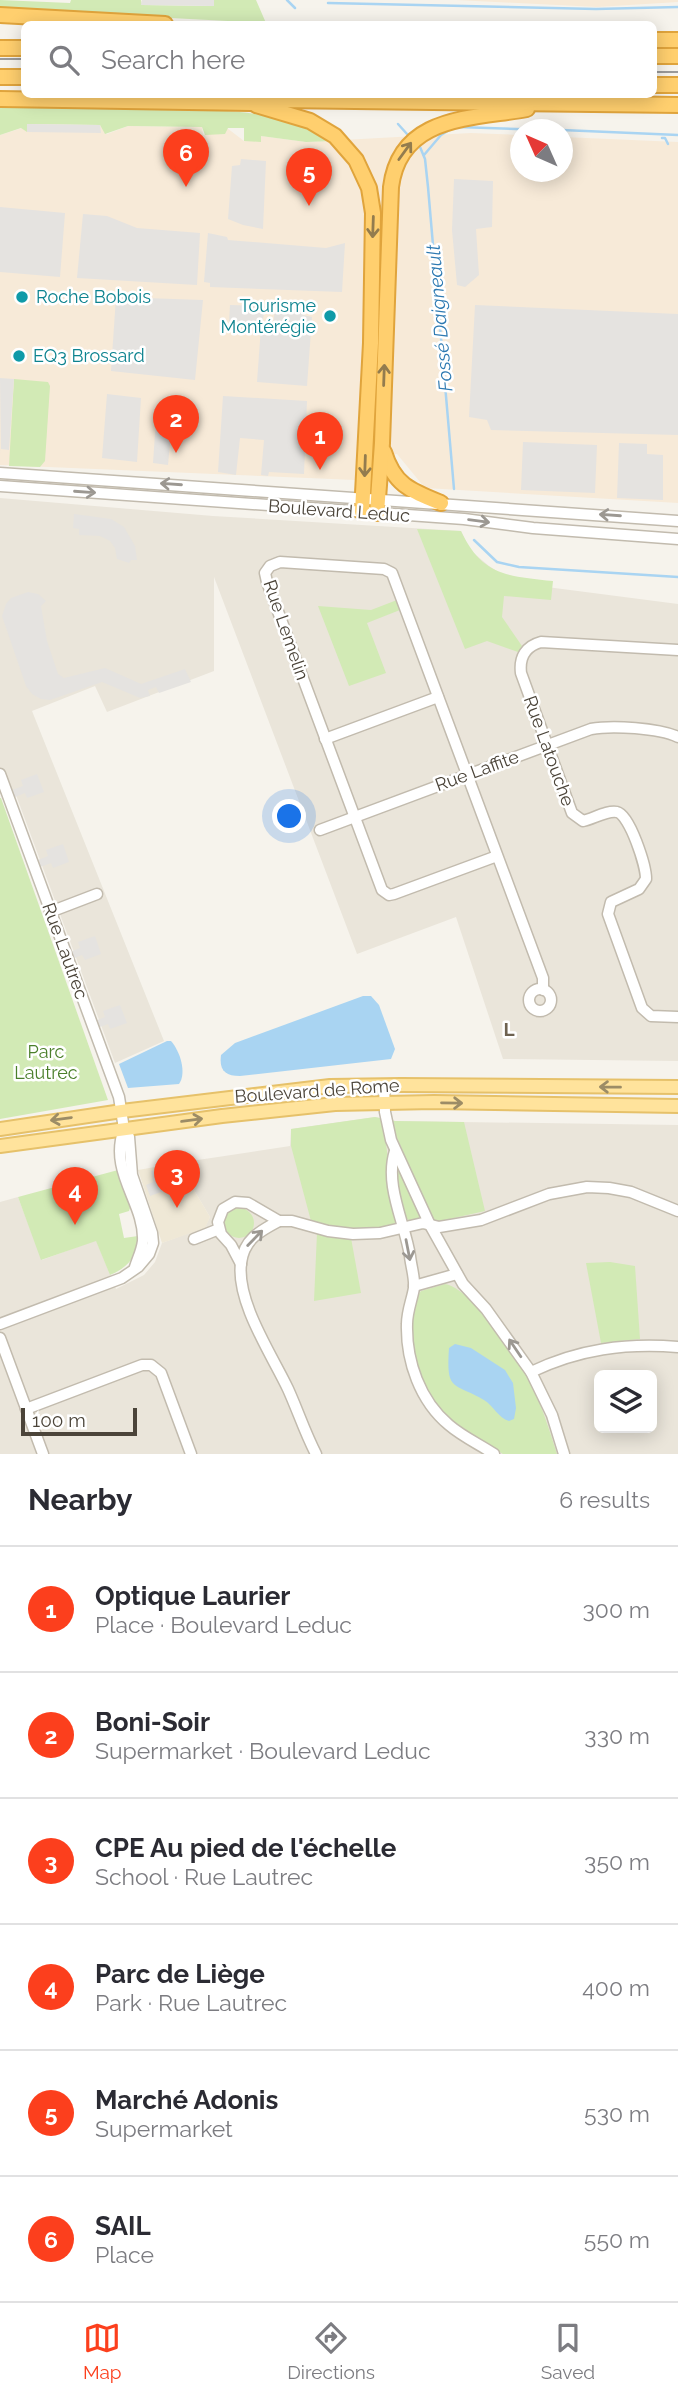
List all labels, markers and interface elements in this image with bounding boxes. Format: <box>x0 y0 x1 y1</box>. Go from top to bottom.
search box <box>21 21 657 98</box>
icon: search <box>45 41 83 79</box>
text: Search here <box>101 45 245 75</box>
north arrow <box>510 119 573 182</box>
pin: 6 <box>163 129 209 187</box>
one-way arrow <box>398 142 412 161</box>
pin: 5 <box>286 148 332 206</box>
one-way arrow <box>366 216 379 239</box>
water label: Fossé Daigneault <box>422 243 456 392</box>
place label: Roche Bobois <box>36 286 151 307</box>
marker: Roche Bobois <box>14 289 30 305</box>
place label: Tourisme Montérégie <box>221 295 316 337</box>
marker: Tourisme Montérégie <box>322 308 338 324</box>
place label: EQ3 Brossard <box>33 345 145 366</box>
marker: EQ3 Brossard <box>11 348 27 364</box>
one-way arrow <box>378 364 391 387</box>
pin: 2 <box>153 395 199 453</box>
pin: 1 <box>297 412 343 470</box>
one-way arrow <box>359 454 372 477</box>
one-way arrow <box>160 478 183 491</box>
one-way arrow <box>73 486 96 499</box>
street label: Boulevard Leduc <box>267 495 411 526</box>
one-way arrow <box>599 509 622 522</box>
one-way arrow <box>467 515 490 528</box>
street label: Rue Lemelin <box>259 577 313 683</box>
street label: Rue Latouche <box>520 693 579 809</box>
street label: Rue Laffite <box>432 746 522 795</box>
your location <box>272 799 306 833</box>
street label: Rue Lautrec <box>38 900 93 1002</box>
district label: L <box>503 1018 515 1040</box>
park label: Parc Lautrec <box>14 1041 78 1083</box>
street label: Boulevard de Rome <box>234 1074 401 1107</box>
one-way arrow <box>599 1080 622 1093</box>
one-way arrow <box>441 1096 464 1109</box>
one-way arrow <box>50 1113 73 1126</box>
one-way arrow <box>180 1114 202 1127</box>
pin: 3 <box>154 1150 200 1208</box>
pin: 4 <box>52 1167 98 1225</box>
one-way arrow <box>246 1229 263 1246</box>
one-way arrow <box>402 1238 416 1261</box>
one-way arrow <box>508 1339 522 1359</box>
map controls <box>594 1370 657 1433</box>
button: layers <box>594 1370 657 1433</box>
scale bar <box>21 1405 136 1437</box>
text: 100 m <box>32 1409 86 1431</box>
text: Nearby <box>28 1482 132 1517</box>
text: 6 results <box>559 1486 650 1513</box>
text: Optique Laurier <box>95 1581 290 1611</box>
text: 1 <box>45 1596 57 1623</box>
text: 300 m <box>583 1596 650 1623</box>
text: Place · Boulevard Leduc <box>95 1611 352 1638</box>
text: Boni-Soir <box>95 1707 210 1737</box>
text: 2 <box>45 1722 57 1749</box>
text: 330 m <box>584 1722 650 1749</box>
text: Supermarket · Boulevard Leduc <box>95 1737 431 1764</box>
text: CPE Au pied de l'échelle <box>95 1833 396 1863</box>
text: 3 <box>45 1848 57 1875</box>
text: 350 m <box>584 1848 650 1875</box>
text: School · Rue Lautrec <box>95 1863 313 1890</box>
text: Parc de Liège <box>95 1959 265 1989</box>
text: 4 <box>44 1974 58 2001</box>
text: 400 m <box>582 1974 650 2001</box>
text: Park · Rue Lautrec <box>95 1989 287 2016</box>
text: Marché Adonis <box>95 2085 278 2115</box>
text: 5 <box>45 2100 57 2127</box>
text: 530 m <box>584 2100 650 2127</box>
text: Supermarket <box>95 2115 233 2142</box>
text: SAIL <box>95 2211 151 2241</box>
text: 6 <box>44 2226 58 2253</box>
text: 550 m <box>584 2226 650 2253</box>
text: Place <box>95 2241 154 2268</box>
tab: Map <box>83 2319 122 2383</box>
tab: Directions <box>287 2319 375 2383</box>
tab: Saved <box>541 2319 595 2383</box>

